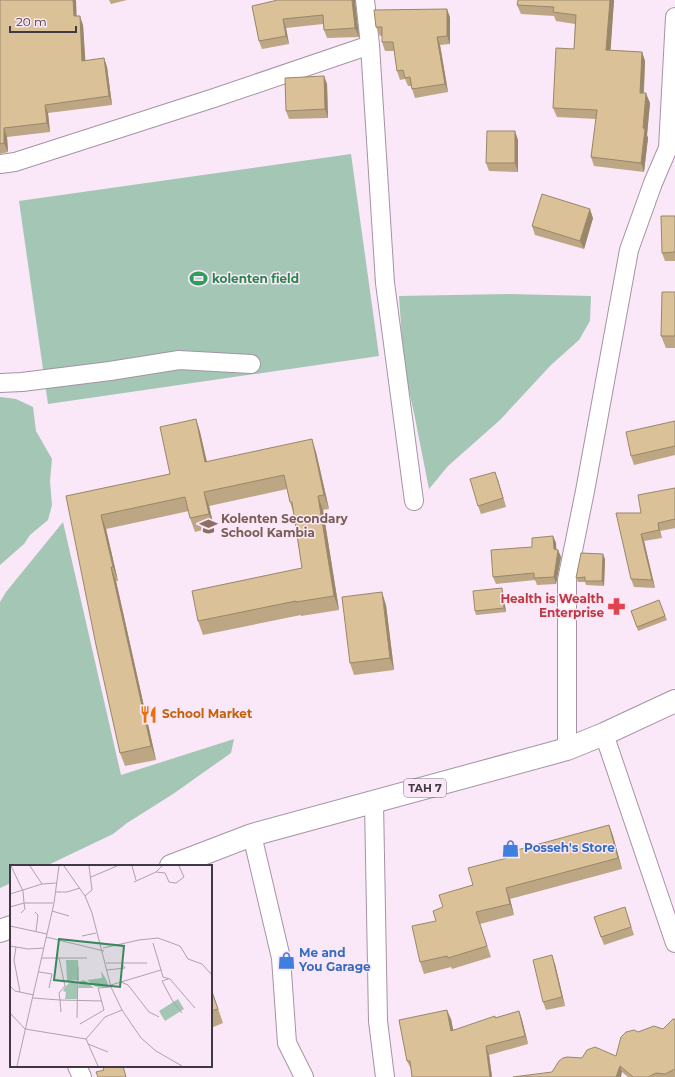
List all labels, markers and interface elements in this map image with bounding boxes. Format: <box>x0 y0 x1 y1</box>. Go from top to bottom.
scale bar <box>10 8 76 34</box>
text: 20 m <box>16 14 47 29</box>
sports icon: kolenten field <box>189 269 209 289</box>
place label: kolenten field <box>212 271 299 286</box>
place label: Kolenten Secondary School Kambia <box>221 511 349 540</box>
school or university icon: Kolenten Secondary School Kambia <box>198 516 218 536</box>
place label: Health is Wealth Enterprise <box>500 591 604 620</box>
pharmacy icon: Health is Wealth Enterprise <box>607 596 627 616</box>
restaurant icon: School Market <box>139 704 159 724</box>
place label: School Market <box>162 706 253 721</box>
road number: TAH 7 <box>404 779 446 797</box>
shop icon: Posseh's Store <box>501 838 521 858</box>
place label: Posseh's Store <box>524 840 615 855</box>
inset map <box>10 865 212 1067</box>
place label: Me and You Garage <box>298 945 371 974</box>
shop icon: Me and You Garage <box>276 950 296 970</box>

